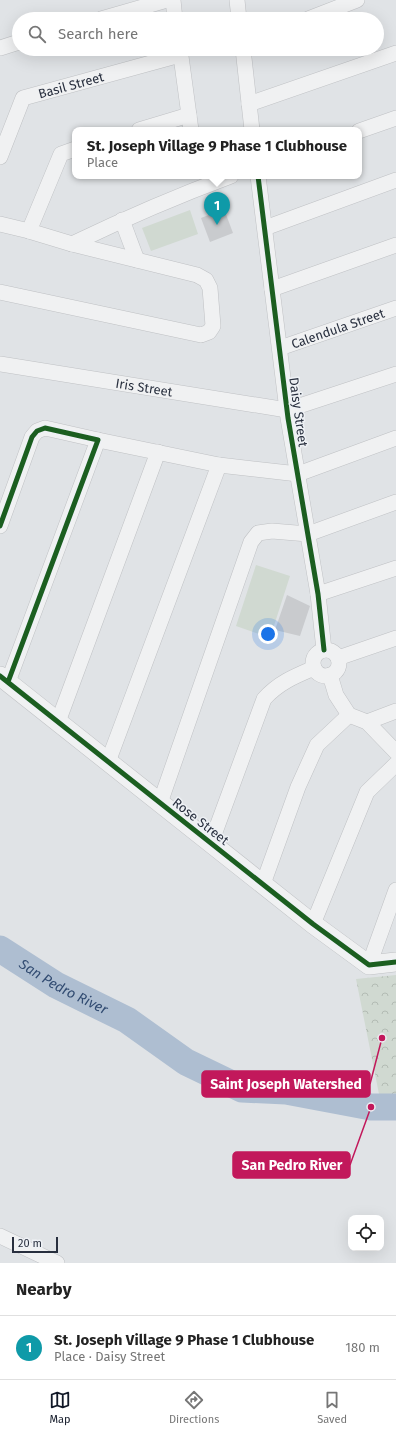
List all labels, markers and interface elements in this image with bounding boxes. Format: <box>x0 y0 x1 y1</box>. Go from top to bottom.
search box <box>12 12 384 56</box>
icon: search <box>26 23 48 45</box>
text: Search here <box>58 25 138 43</box>
street label: Basil Street <box>37 69 106 101</box>
popup <box>72 127 362 179</box>
text: St. Joseph Village 9 Phase 1 Clubhouse <box>87 137 347 155</box>
text: Place <box>87 155 118 170</box>
pin: 1 <box>204 192 230 225</box>
street label: Calendula Street <box>289 306 387 352</box>
street label: Iris Street <box>115 376 174 400</box>
street label: Daisy Street <box>286 376 311 448</box>
your location <box>258 624 278 644</box>
street label: Rose Street <box>170 795 232 848</box>
water label: San Pedro River <box>15 955 111 1018</box>
callout: Saint Joseph Watershed <box>202 1071 370 1097</box>
text: Saint Joseph Watershed <box>210 1076 362 1093</box>
callout: San Pedro River <box>233 1152 350 1178</box>
text: San Pedro River <box>242 1157 343 1174</box>
map controls <box>348 1215 384 1251</box>
button: locate <box>348 1215 384 1251</box>
scale bar <box>12 1235 58 1254</box>
text: 20 m <box>18 1237 42 1250</box>
text: Nearby <box>16 1279 71 1300</box>
text: St. Joseph Village 9 Phase 1 Clubhouse <box>54 1331 314 1349</box>
text: 1 <box>26 1340 32 1355</box>
text: 180 m <box>345 1340 380 1355</box>
text: Place · Daisy Street <box>54 1349 165 1364</box>
tab: Map <box>49 1389 71 1426</box>
tab: Directions <box>169 1389 219 1426</box>
tab: Saved <box>317 1389 347 1426</box>

